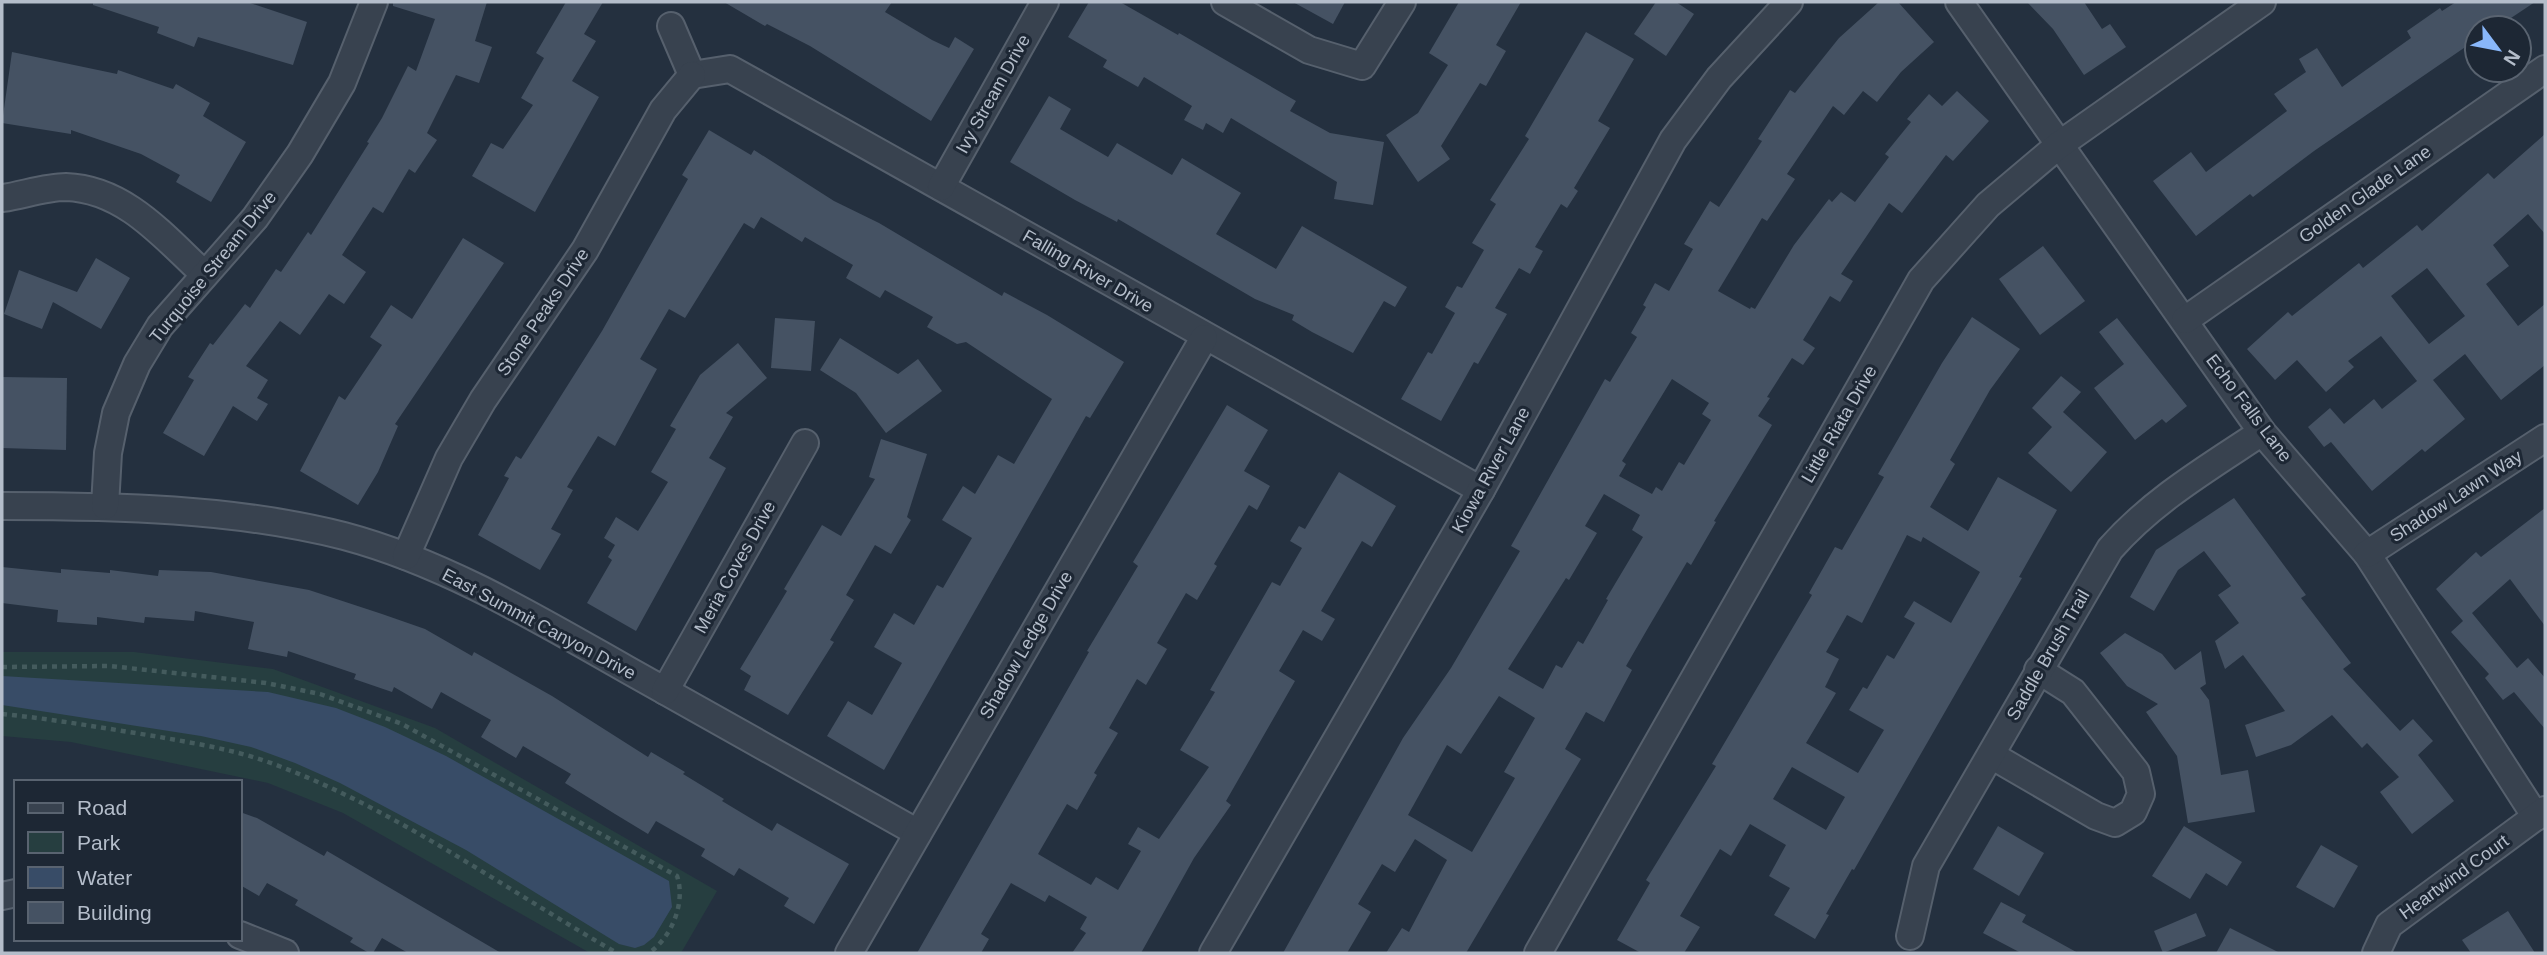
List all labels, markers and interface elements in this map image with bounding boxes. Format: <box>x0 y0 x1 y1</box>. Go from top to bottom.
north arrow <box>2463 14 2533 84</box>
street label: Ivy Stream Drive <box>952 31 1034 157</box>
text: N <box>2499 46 2525 69</box>
street label: Golden Glade Lane <box>2295 141 2435 247</box>
street label: Turquoise Stream Drive <box>146 187 280 347</box>
street label: Falling River Drive <box>1019 226 1157 316</box>
street label: Stone Peaks Drive <box>493 245 593 379</box>
street label: Echo Falls Lane <box>2202 350 2296 466</box>
street label: Little Riata Drive <box>1797 362 1881 486</box>
street label: Kiowa River Lane <box>1448 403 1534 537</box>
street label: Shadow Lawn Way <box>2386 446 2526 546</box>
street label: Meria Coves Drive <box>690 497 780 637</box>
street label: East Summit Canyon Drive <box>439 564 639 684</box>
street label: Shadow Ledge Drive <box>976 568 1076 722</box>
street label: Saddle Brush Trail <box>2003 586 2093 724</box>
legend <box>14 780 242 941</box>
text: Road <box>77 796 127 819</box>
text: Park <box>77 831 121 854</box>
street label: Heartwind Court <box>2396 831 2512 923</box>
text: Water <box>77 866 132 889</box>
text: Building <box>77 901 152 924</box>

